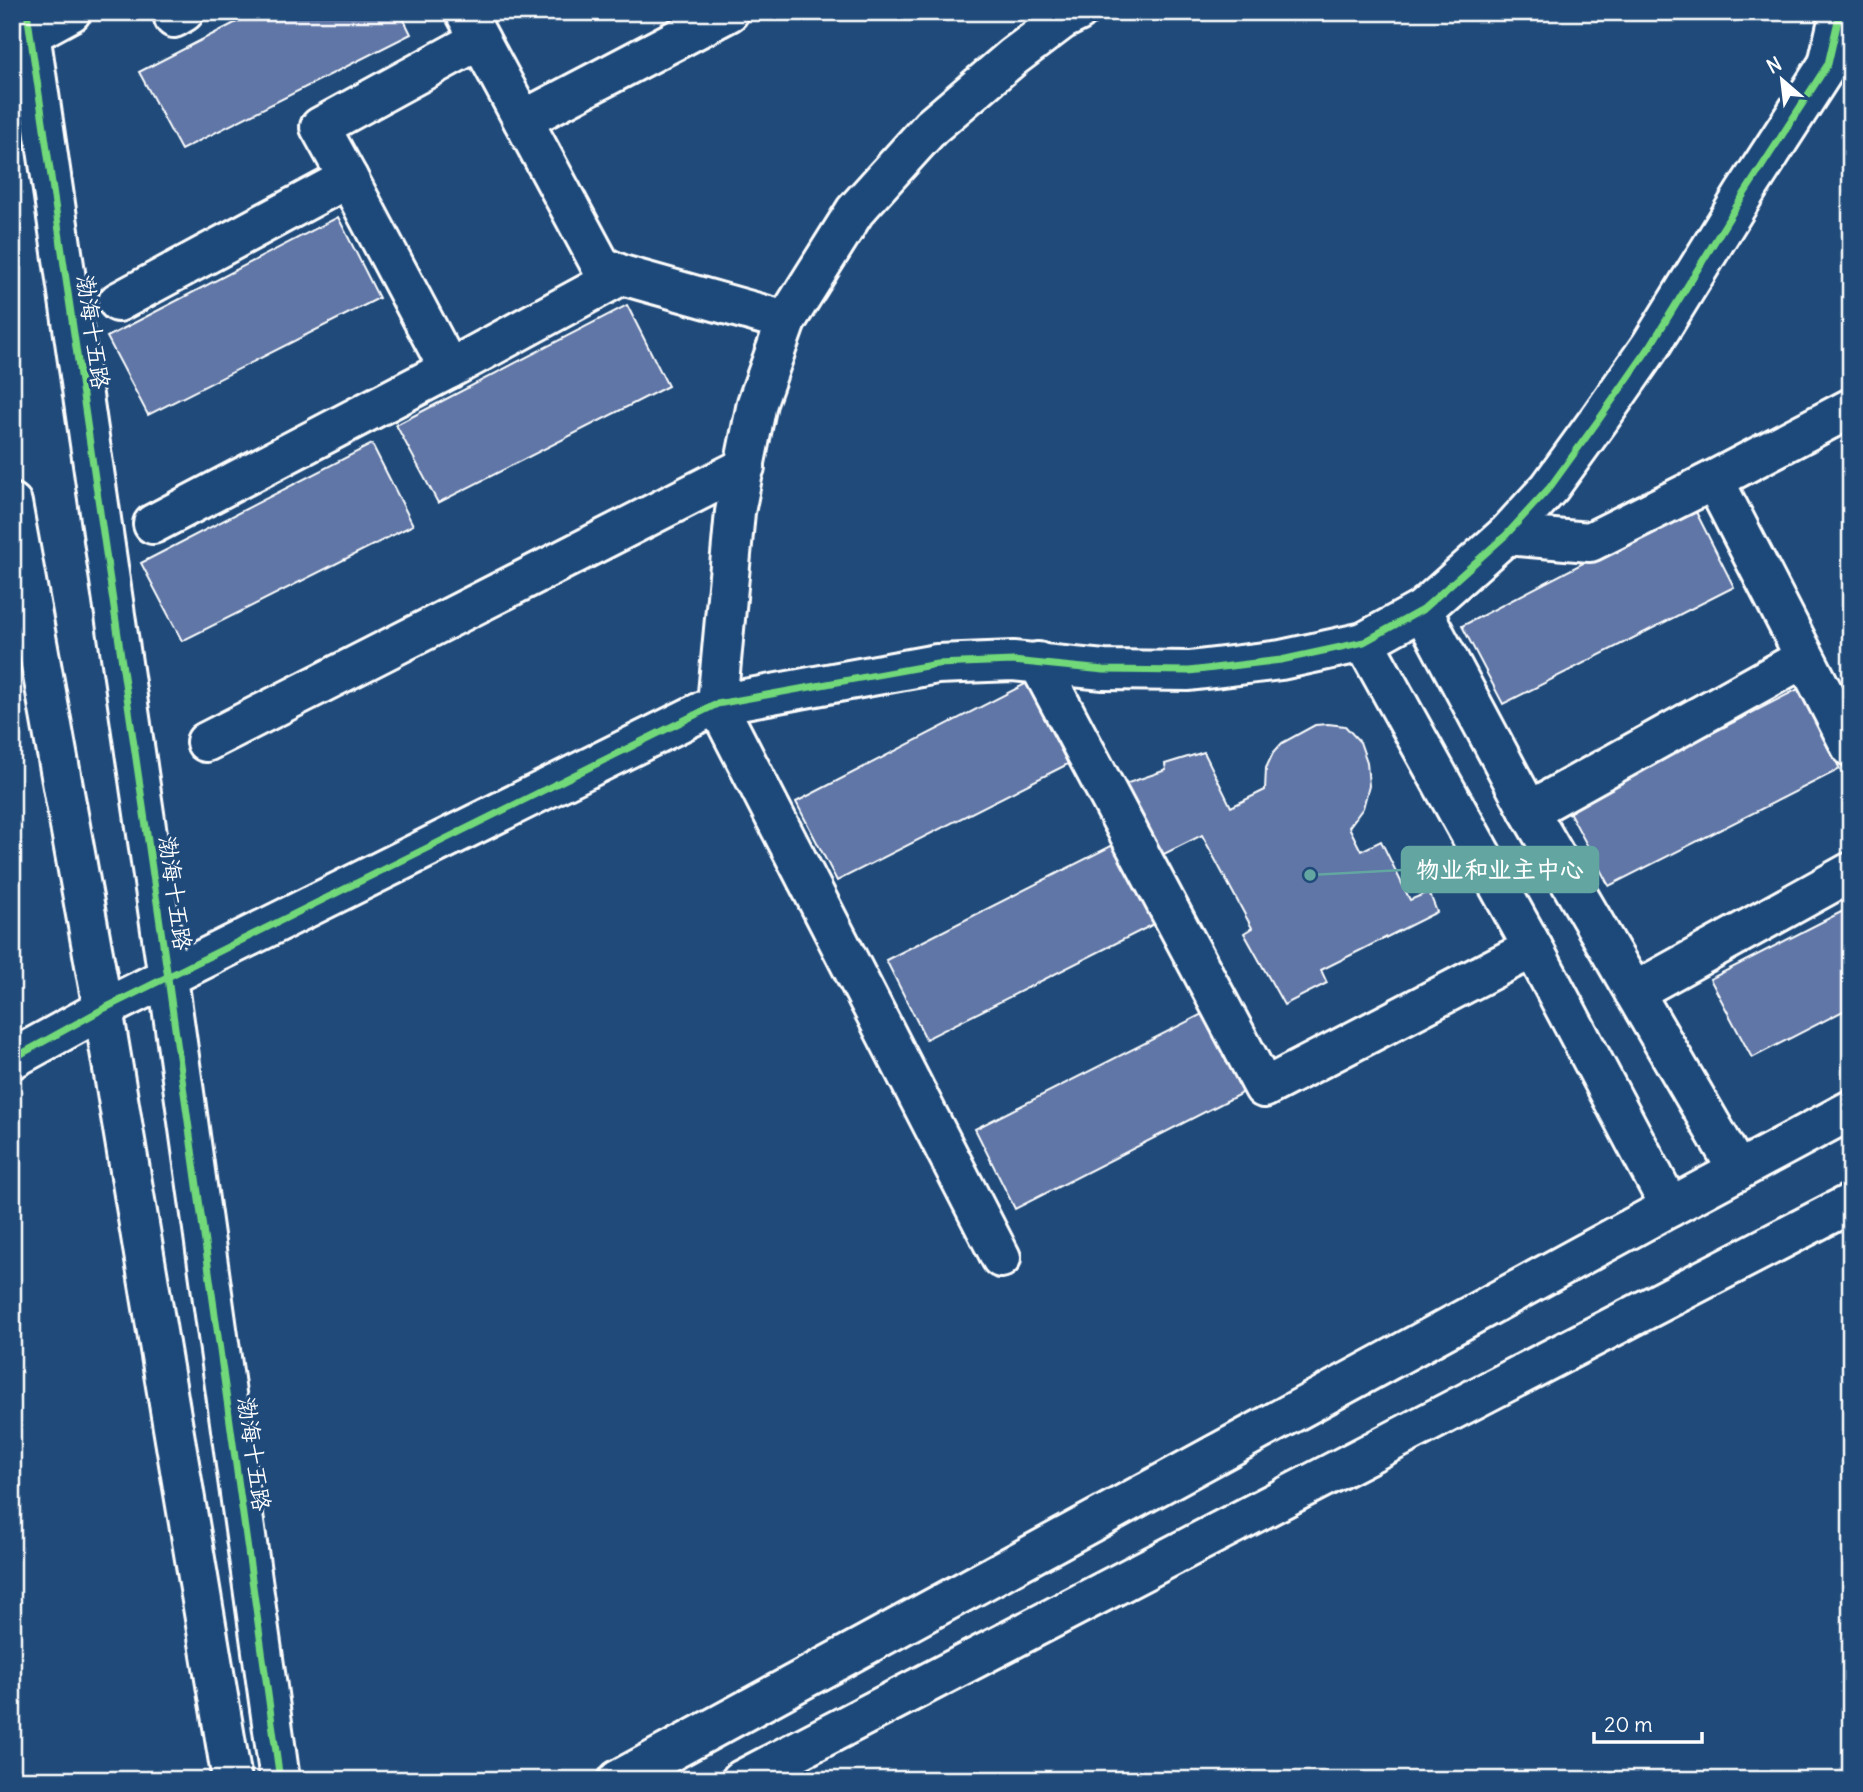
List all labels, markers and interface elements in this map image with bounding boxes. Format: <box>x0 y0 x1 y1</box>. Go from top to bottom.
north arrow <box>1748 46 1818 116</box>
text: N <box>1763 51 1785 79</box>
street label: 渤海十五路 <box>71 273 116 391</box>
street label: 渤海十五路 <box>153 834 198 952</box>
callout: 物业和业主中心 <box>1402 847 1598 892</box>
text: 物业和业主中心 <box>1416 854 1584 884</box>
street label: 渤海十五路 <box>232 1395 277 1513</box>
scale bar <box>1594 1701 1702 1745</box>
text: 20 m <box>1604 1711 1653 1738</box>

